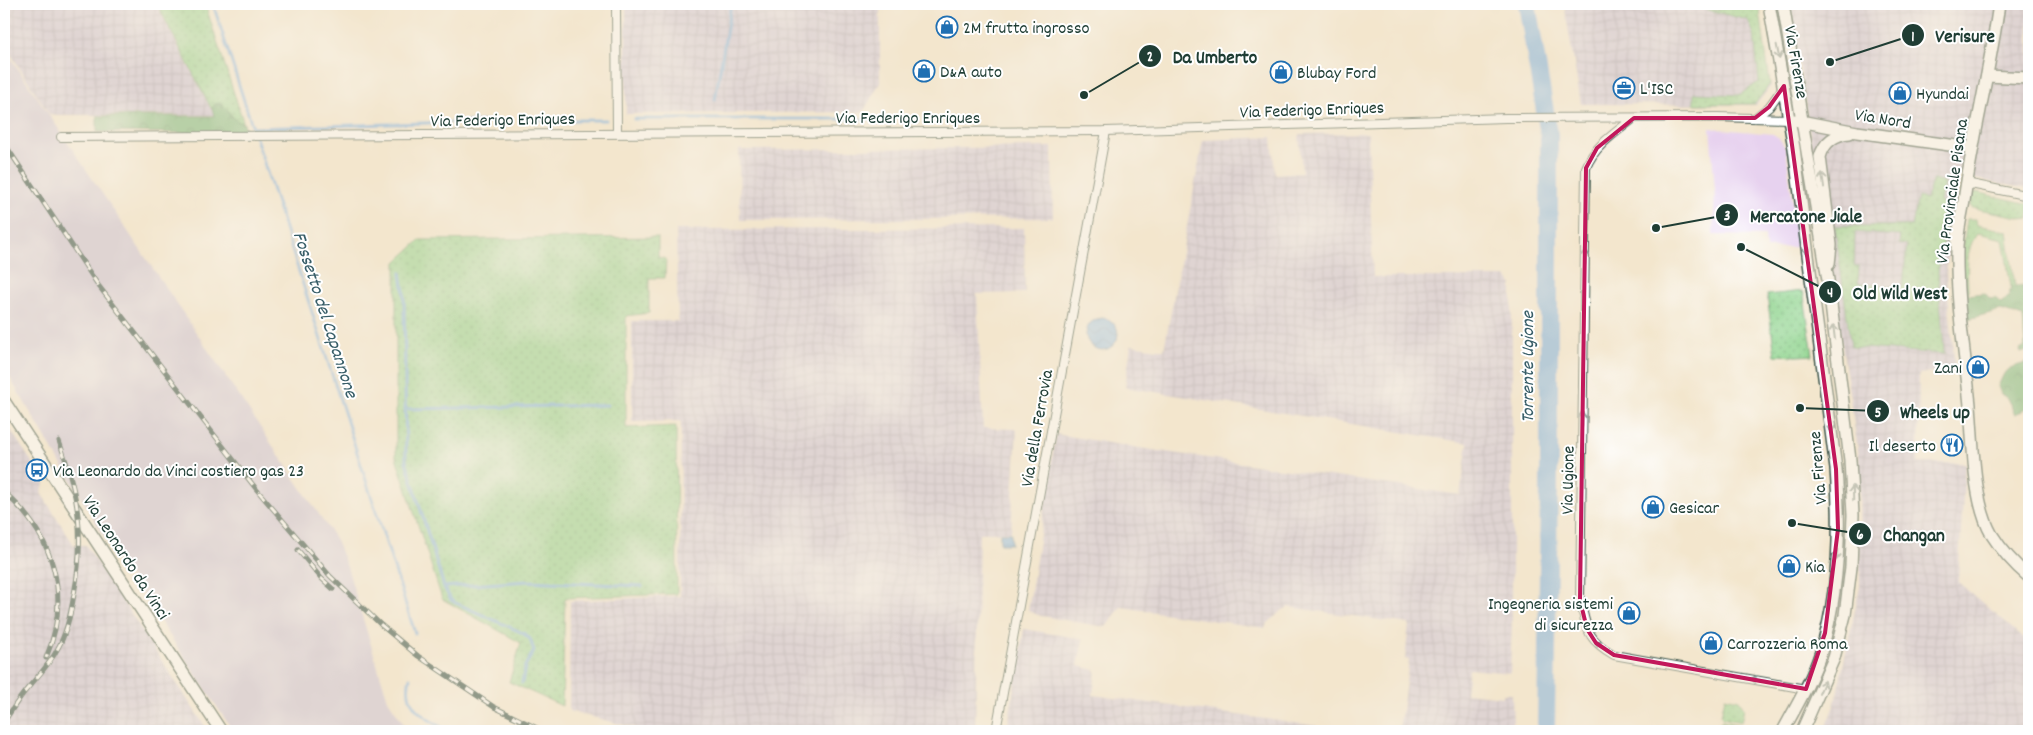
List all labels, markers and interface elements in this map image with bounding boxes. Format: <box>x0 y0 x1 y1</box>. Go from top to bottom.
shop icon: 2M frutta ingrosso <box>935 15 959 39</box>
place label: 2M frutta ingrosso <box>963 17 1090 42</box>
callout: Verisure <box>1901 18 2005 52</box>
street label: Via Firenze <box>1776 24 1813 101</box>
text: Verisure <box>1935 25 1995 52</box>
text: 1 <box>1911 27 1915 49</box>
callout: Da Umberto <box>1137 39 1267 73</box>
one-way arrow <box>1773 43 1783 59</box>
text: Da Umberto <box>1173 46 1258 73</box>
text: 2 <box>1147 47 1153 69</box>
shop icon: D&A auto <box>912 59 936 83</box>
shop icon: Blubay Ford <box>1269 60 1293 84</box>
place label: D&A auto <box>940 61 1002 86</box>
place label: Blubay Ford <box>1297 62 1376 87</box>
office icon: L'ISC <box>1612 76 1636 100</box>
place label: L'ISC <box>1640 78 1673 103</box>
shop icon: Hyundai <box>1888 81 1912 105</box>
place label: Hyundai <box>1916 83 1969 108</box>
street label: Via Federigo Enriques <box>1239 96 1385 127</box>
street label: Via Nord <box>1853 104 1912 137</box>
street label: Via Federigo Enriques <box>836 107 980 132</box>
street label: Via Federigo Enriques <box>431 108 576 135</box>
street label: Via Provinciale Pisana <box>1931 117 1976 265</box>
one-way arrow <box>1818 172 1828 188</box>
callout: Mercatone Jiale <box>1714 198 1872 232</box>
text: Mercatone Jiale <box>1750 205 1862 232</box>
text: 3 <box>1724 206 1731 228</box>
water label: Fossetto del Capannone <box>284 228 364 403</box>
one-way arrow <box>1801 239 1811 255</box>
one-way arrow <box>1580 249 1589 265</box>
callout: Old Wild West <box>1817 275 1957 309</box>
text: Old Wild West <box>1852 282 1948 309</box>
text: 4 <box>1827 283 1833 305</box>
water label: Torrente Ugione <box>1516 309 1543 423</box>
one-way arrow <box>1829 324 1839 340</box>
shop icon: Zani <box>1966 355 1990 379</box>
place label: Zani <box>1934 357 1962 382</box>
street label: Via della Ferrovia <box>1016 367 1061 489</box>
callout: Wheels up <box>1865 394 1980 428</box>
text: Wheels up <box>1900 401 1970 428</box>
text: 5 <box>1875 403 1882 425</box>
one-way arrow <box>1578 412 1587 428</box>
one-way arrow <box>1826 417 1836 433</box>
street label: Via Firenze <box>1804 430 1835 505</box>
restaurant icon: Il deserto <box>1940 433 1964 457</box>
place label: Il deserto <box>1869 435 1936 460</box>
street label: Via Ugione <box>1556 445 1583 515</box>
bus stop icon: Via Leonardo da Vinci costiero gas 23 <box>25 458 49 482</box>
place label: Via Leonardo da Vinci costiero gas 23 <box>53 460 304 485</box>
one-way arrow <box>1848 486 1857 502</box>
street label: Via Leonardo da Vinci <box>75 491 174 625</box>
shop icon: Gesicar <box>1641 495 1665 519</box>
place label: Gesicar <box>1669 497 1720 522</box>
callout: Changan <box>1848 517 1954 551</box>
text: Changan <box>1883 524 1945 551</box>
text: 6 <box>1856 525 1864 547</box>
one-way arrow <box>1832 545 1842 561</box>
shop icon: Kia <box>1777 554 1801 578</box>
place label: Kia <box>1805 556 1826 581</box>
place label: Ingegneria sistemi di sicurezza <box>1488 593 1614 639</box>
shop icon: Ingegneria sistemi di sicurezza <box>1617 601 1641 625</box>
shop icon: Carrozzeria Roma <box>1699 631 1723 655</box>
place label: Carrozzeria Roma <box>1727 633 1848 658</box>
one-way arrow <box>1594 640 1607 651</box>
one-way arrow <box>1750 675 1766 685</box>
one-way arrow <box>1818 680 1828 695</box>

